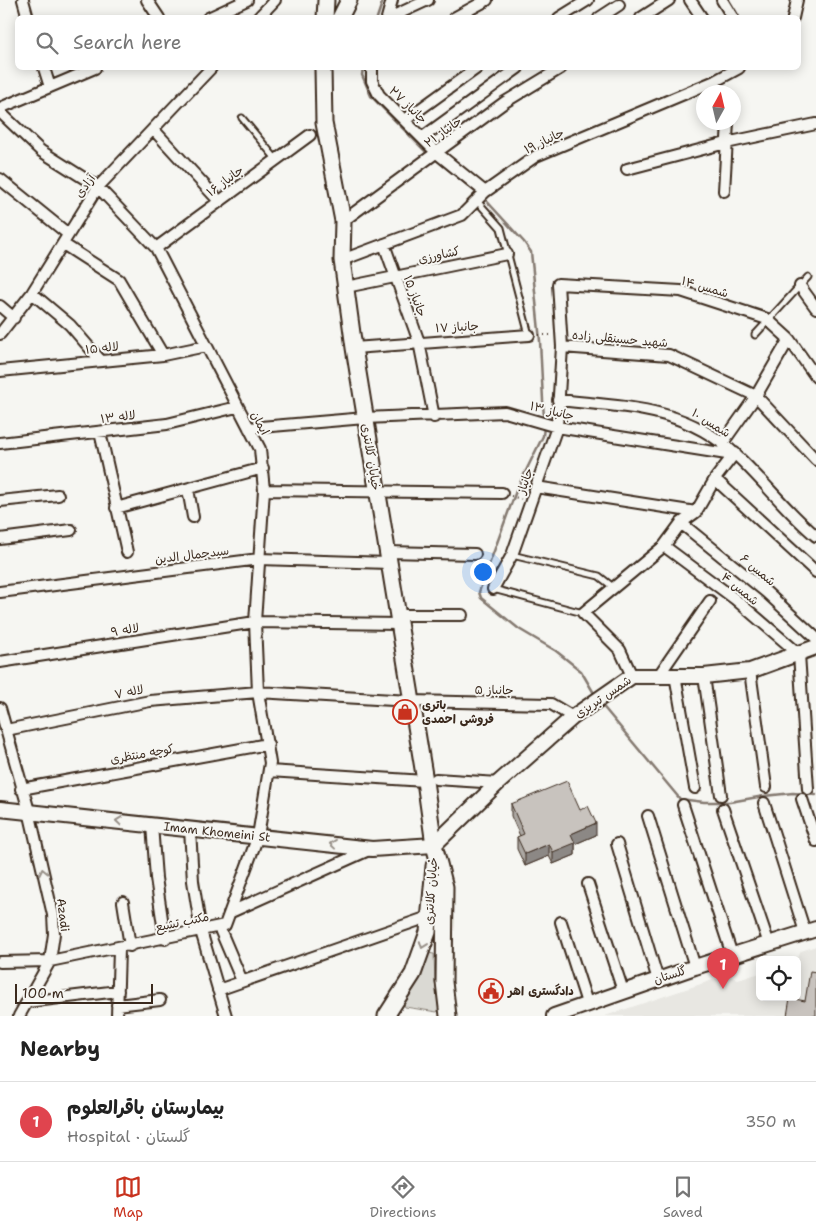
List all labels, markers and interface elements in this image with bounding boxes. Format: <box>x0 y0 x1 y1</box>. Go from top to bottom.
search box <box>15 15 801 70</box>
icon: search <box>33 29 61 57</box>
text: Search here <box>73 30 182 55</box>
street label: جانباز ۲۷ <box>385 83 431 127</box>
north arrow <box>696 85 741 130</box>
street label: جانباز ۲۱ <box>421 113 465 151</box>
street label: جانباز ۱۹ <box>521 124 567 158</box>
street label: جانباز ۱۶ <box>203 162 247 200</box>
street label: آزادی <box>71 170 100 201</box>
street label: کشاورزی <box>417 243 461 267</box>
street label: جانباز ۱۵ <box>400 273 430 319</box>
street label: شمس ۱۴ <box>680 273 730 301</box>
street label: جانباز ۱۷ <box>435 318 479 336</box>
street label: شهید حسینقلی زاده <box>571 327 669 351</box>
street label: لاله ۱۵ <box>84 338 120 358</box>
street label: جانباز ۱۳ <box>528 398 576 424</box>
street label: شمس ۱۰ <box>689 405 733 441</box>
street label: لاله ۱۳ <box>100 407 136 427</box>
street label: ایمان <box>247 408 273 438</box>
street label: خیابان کلانتری <box>358 422 384 492</box>
street label: جانباز <box>513 466 537 497</box>
street label: سیدجمال الدین <box>154 543 230 567</box>
street label: شمس ۶ <box>737 550 779 590</box>
your location <box>470 559 496 585</box>
street label: شمس ۴ <box>718 569 762 609</box>
street label: لاله ۹ <box>110 620 140 640</box>
street label: شمس تبریزی <box>572 672 634 722</box>
street label: لاله ۷ <box>113 681 145 703</box>
street label: جانباز ۵ <box>474 682 514 698</box>
place label: باتری فروشی احمدی <box>422 697 494 727</box>
shop icon: باتری فروشی احمدی <box>392 699 418 725</box>
street label: کوچه منتظری <box>109 741 175 767</box>
one-way arrow <box>115 816 123 827</box>
street label: Imam Khomeini St <box>163 818 271 846</box>
one-way arrow <box>328 839 336 850</box>
street label: خیابان کلانتری <box>421 857 441 925</box>
one-way arrow <box>38 867 49 876</box>
street label: Azadi <box>53 897 73 933</box>
street label: مکتب تشیع <box>154 909 211 936</box>
one-way arrow <box>419 940 429 949</box>
pin: 1 <box>707 948 739 989</box>
map controls <box>756 956 801 1001</box>
button: locate <box>756 956 801 1001</box>
street label: گلستان <box>652 962 688 988</box>
public building icon: دادگستری اهر <box>478 978 504 1004</box>
scale bar <box>15 981 152 1004</box>
place label: دادگستری اهر <box>507 983 574 999</box>
text: 100 m <box>22 984 64 1002</box>
text: Nearby <box>20 1035 100 1063</box>
text: بیمارستان باقرالعلوم <box>67 1095 224 1120</box>
text: 1 <box>32 1111 40 1132</box>
text: 350 m <box>745 1111 796 1132</box>
text: Hospital · گلستان <box>67 1126 190 1147</box>
tab: Map <box>113 1173 143 1221</box>
tab: Directions <box>370 1173 437 1221</box>
tab: Saved <box>663 1173 703 1221</box>

